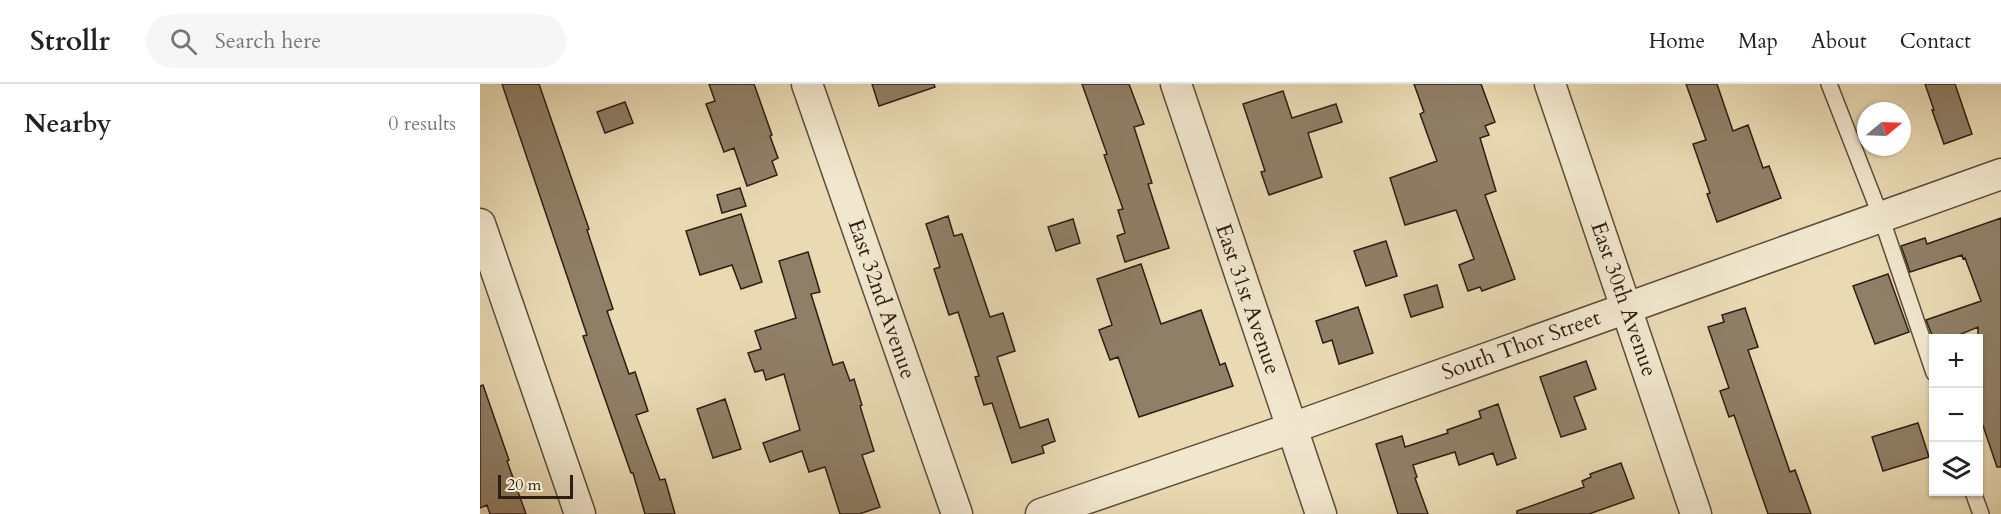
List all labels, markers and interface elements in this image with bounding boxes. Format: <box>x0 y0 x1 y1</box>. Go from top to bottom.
search box <box>146 14 566 68</box>
text: Strollr <box>30 22 110 60</box>
icon: search <box>167 25 200 58</box>
text: Search here <box>215 26 321 56</box>
text: Home <box>1649 27 1705 56</box>
text: Map <box>1738 27 1778 56</box>
text: About <box>1811 27 1867 56</box>
text: Contact <box>1900 27 1971 56</box>
north arrow <box>1857 102 1911 156</box>
text: Nearby <box>24 106 112 141</box>
text: 0 results <box>388 110 456 137</box>
street label: East 32nd Avenue <box>841 215 923 383</box>
street label: East 30th Avenue <box>1583 217 1665 381</box>
street label: East 31st Avenue <box>1208 220 1288 378</box>
street label: South Thor Street <box>1437 302 1605 388</box>
map controls <box>1929 334 1983 496</box>
button: + <box>1929 334 1983 388</box>
button: − <box>1929 388 1983 442</box>
button: layers <box>1929 442 1983 496</box>
scale bar <box>498 472 573 500</box>
text: 20 m <box>507 474 541 496</box>

